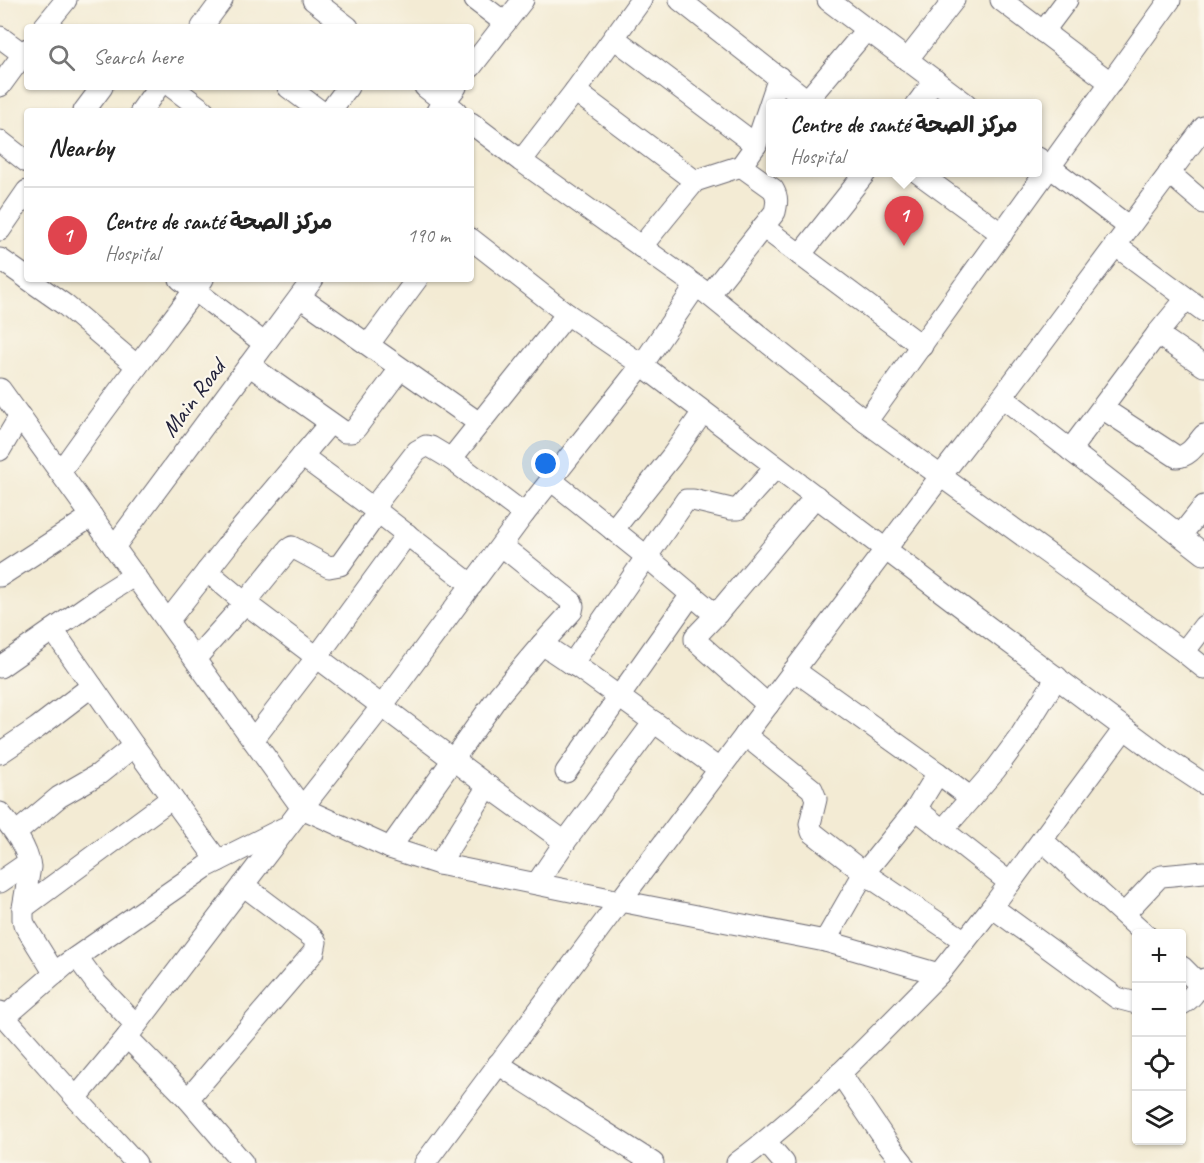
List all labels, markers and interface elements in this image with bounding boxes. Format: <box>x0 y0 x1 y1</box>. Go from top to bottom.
search box <box>24 24 474 90</box>
icon: search <box>45 41 78 74</box>
text: Search here <box>93 43 183 71</box>
popup <box>766 99 1042 177</box>
text: Centre de santé مركز الصحة <box>790 111 1018 139</box>
text: Nearby <box>48 131 113 164</box>
text: Hospital <box>790 144 845 169</box>
pin: 1 <box>884 196 924 246</box>
text: Centre de santé مركز الصحة <box>105 208 332 236</box>
text: 1 <box>63 223 72 248</box>
text: 190 m <box>407 223 450 248</box>
text: Hospital <box>105 241 160 266</box>
street label: Main Road <box>154 351 234 443</box>
your location <box>531 449 560 478</box>
map controls <box>1132 929 1186 1145</box>
button: + <box>1132 929 1186 983</box>
button: − <box>1132 983 1186 1037</box>
button: locate <box>1132 1037 1186 1091</box>
button: layers <box>1132 1091 1186 1145</box>

